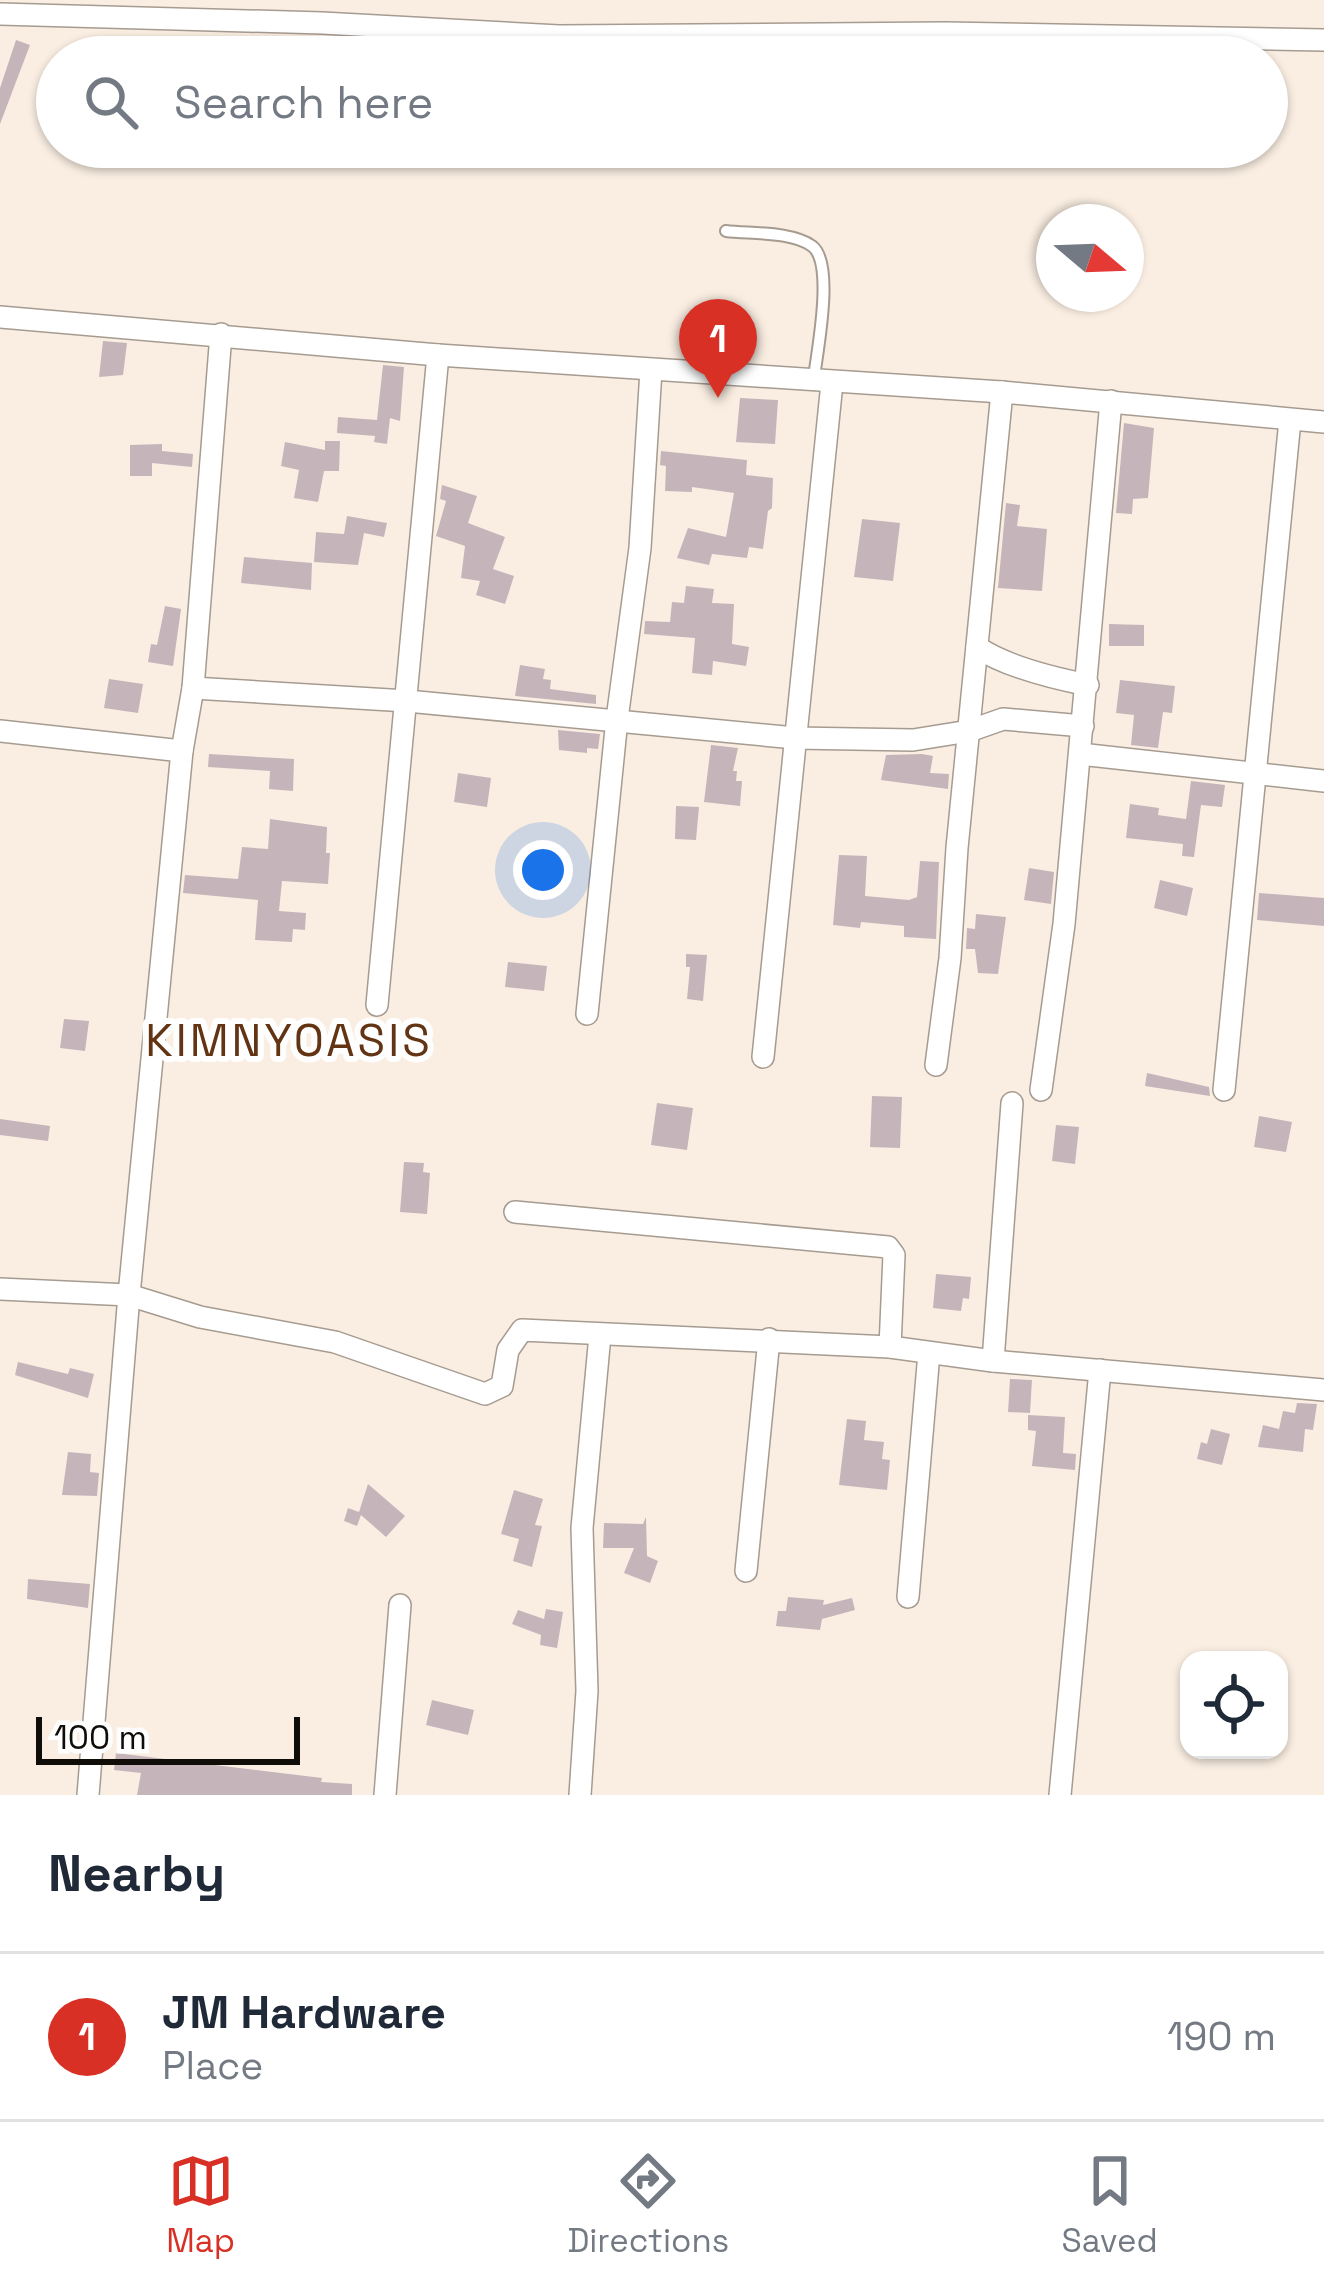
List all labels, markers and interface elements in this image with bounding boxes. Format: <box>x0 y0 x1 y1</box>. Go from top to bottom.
search box <box>36 36 1288 168</box>
icon: search <box>78 69 144 135</box>
text: Search here <box>174 74 433 131</box>
north arrow <box>1036 204 1144 312</box>
pin: 1 <box>679 299 757 398</box>
your location <box>513 840 573 900</box>
district label: KIMNYOASIS <box>145 1012 433 1069</box>
map controls <box>1180 1651 1288 1759</box>
button: locate <box>1180 1651 1288 1759</box>
scale bar <box>36 1711 300 1764</box>
text: 100 m <box>54 1717 147 1759</box>
text: Nearby <box>48 1841 225 1906</box>
text: JM Hardware <box>162 1984 446 2041</box>
text: 1 <box>78 2012 96 2061</box>
text: 190 m <box>1167 2012 1276 2061</box>
text: Place <box>162 2041 263 2090</box>
tab: Map <box>166 2148 235 2262</box>
tab: Directions <box>567 2148 729 2262</box>
tab: Saved <box>1062 2148 1158 2262</box>

